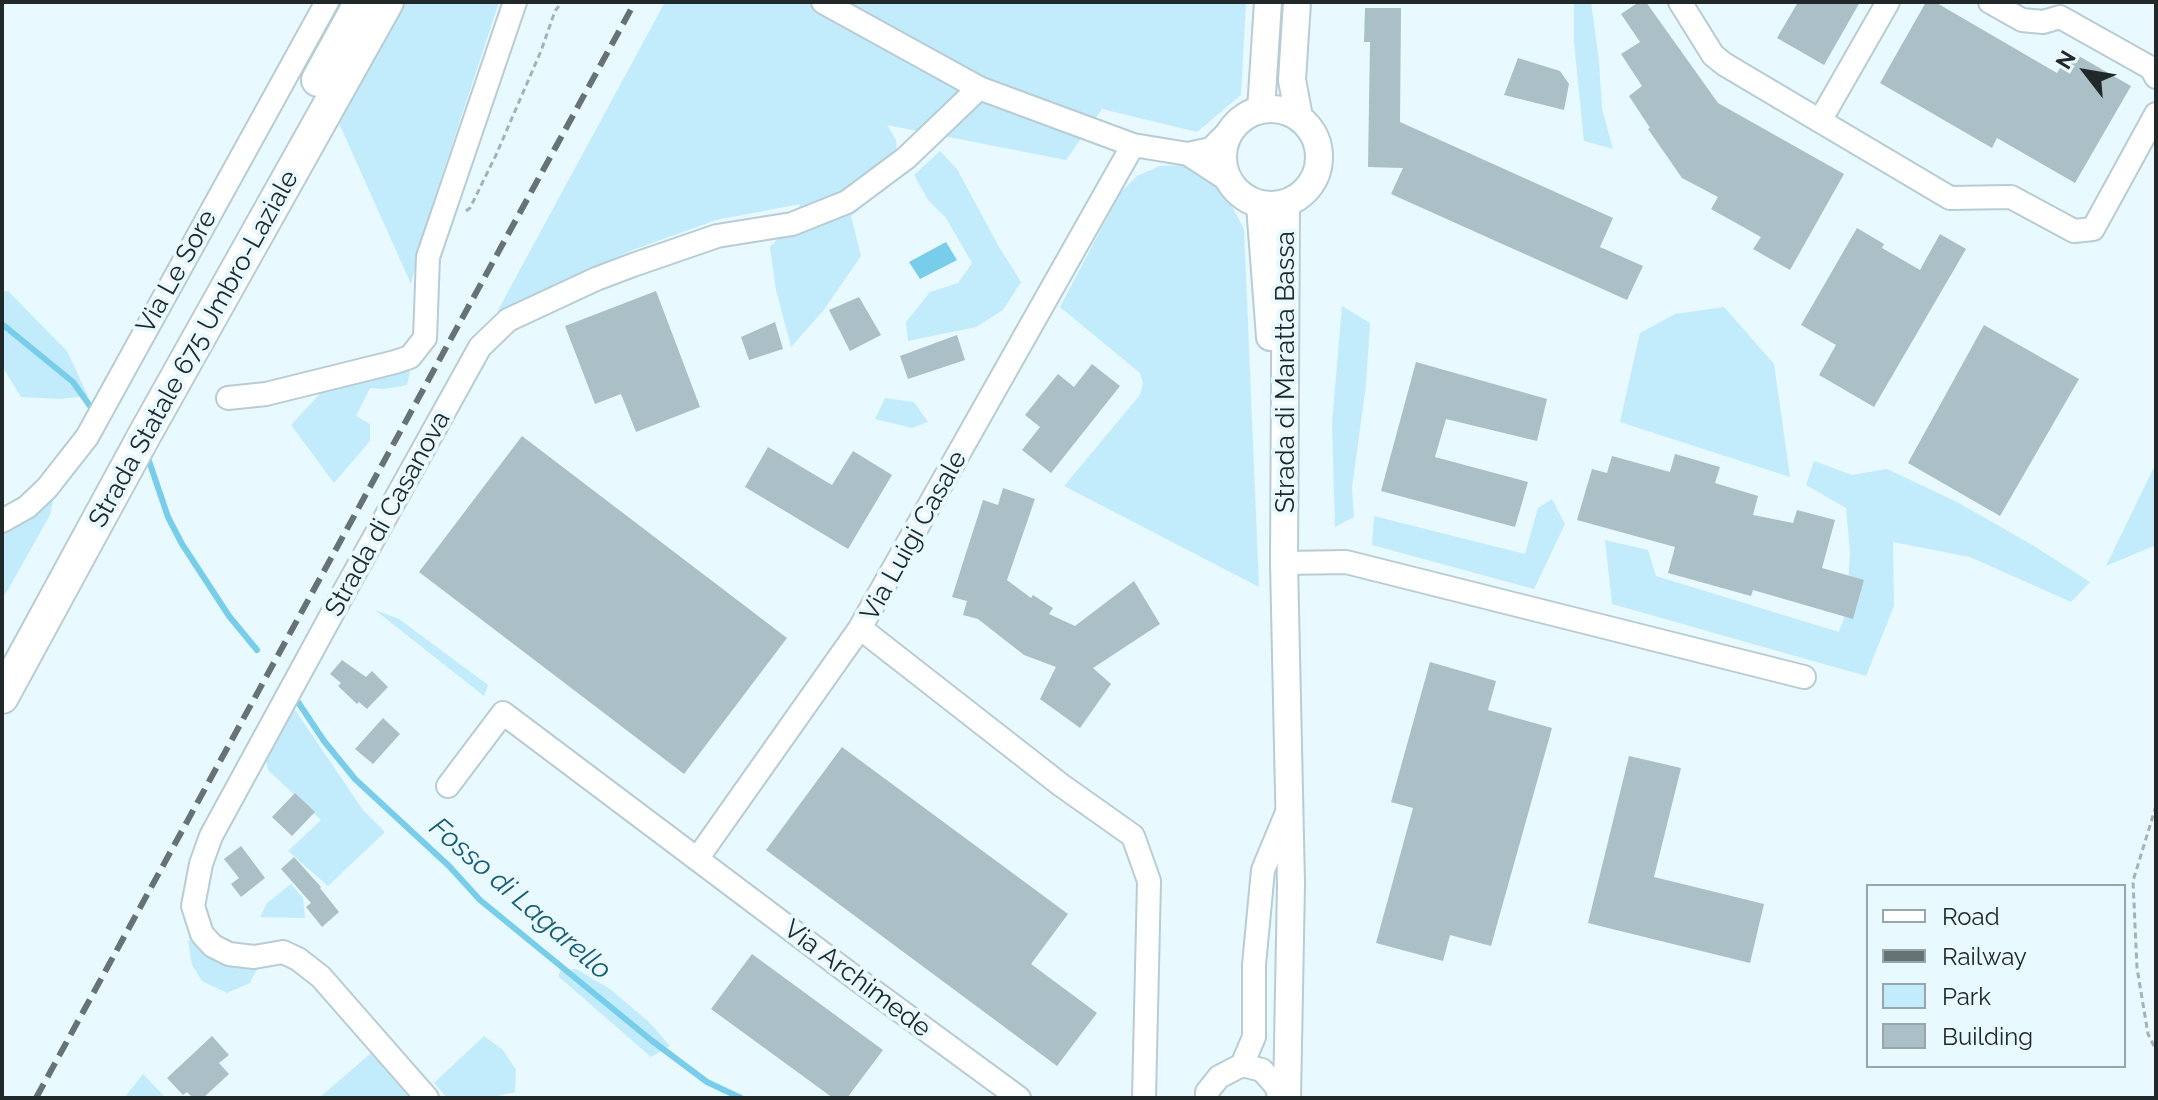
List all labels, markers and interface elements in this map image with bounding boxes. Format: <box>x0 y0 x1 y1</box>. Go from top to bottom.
north arrow <box>2046 32 2126 112</box>
text: N <box>2050 46 2081 74</box>
street label: Strada Statale 675 Umbro-Laziale <box>83 165 305 533</box>
street label: Via Le Sore <box>130 205 224 339</box>
street label: Strada di Maratta Bassa <box>1270 231 1302 513</box>
street label: Strada di Casanova <box>319 406 457 622</box>
street label: Via Luigi Casale <box>854 445 974 627</box>
water label: Fosso di Lagarello <box>422 811 618 987</box>
legend <box>1866 884 2126 1068</box>
text: Road <box>1942 902 2000 931</box>
street label: Via Archimede <box>777 914 937 1044</box>
text: Railway <box>1942 942 2027 971</box>
text: Park <box>1942 982 1991 1011</box>
text: Building <box>1942 1022 2033 1051</box>

